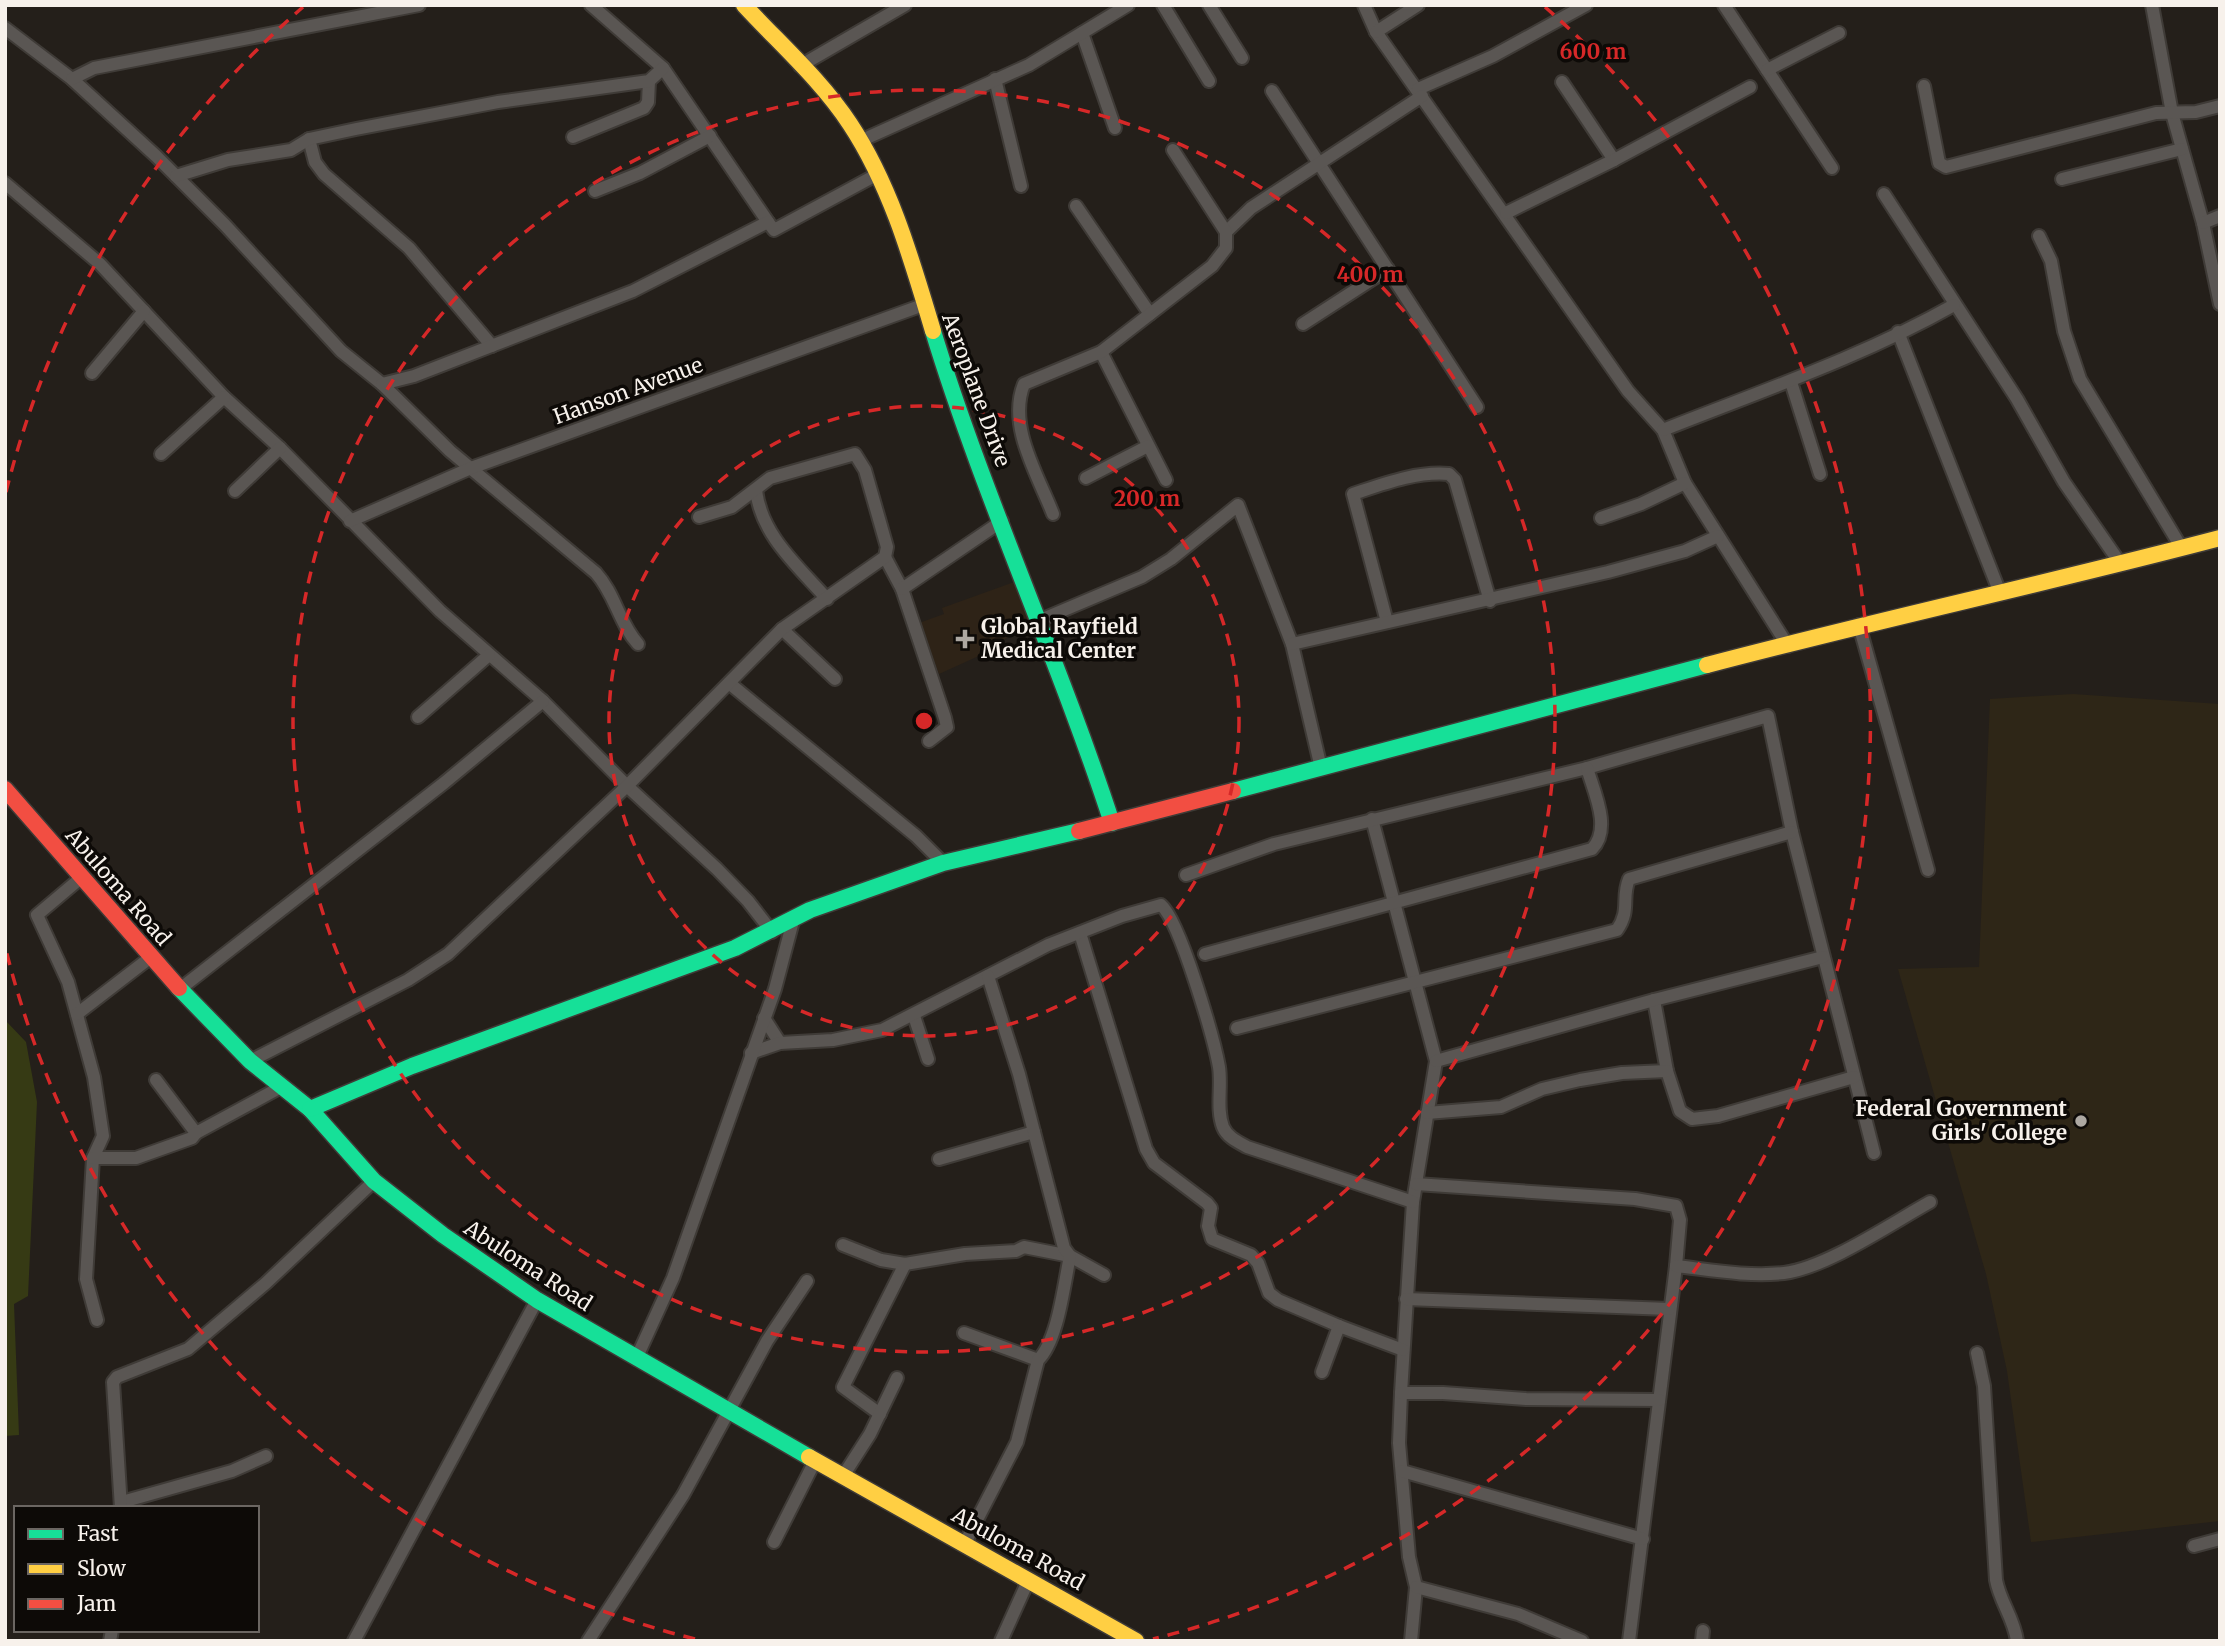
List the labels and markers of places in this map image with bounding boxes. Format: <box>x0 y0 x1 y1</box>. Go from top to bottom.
place label: Global Rayfield Medical Center <box>981 613 1138 664</box>
marker: Global Rayfield Medical Center <box>955 629 975 649</box>
centre of rings <box>912 709 936 733</box>
place label: Federal Government Girls' College <box>1855 1095 2068 1146</box>
marker: Federal Government Girls' College <box>2073 1113 2089 1129</box>

